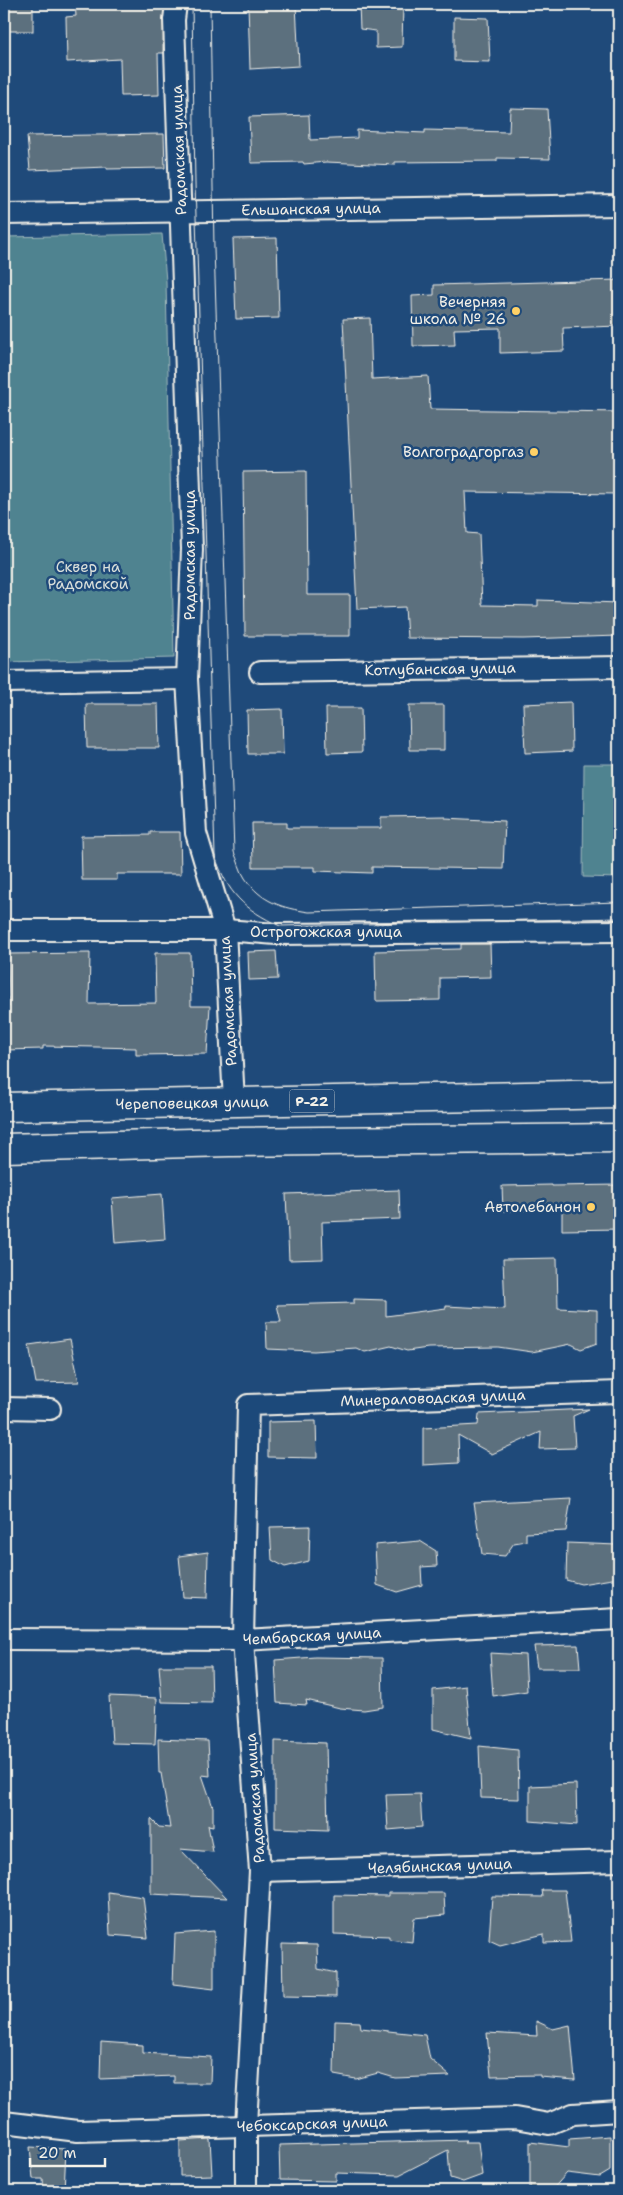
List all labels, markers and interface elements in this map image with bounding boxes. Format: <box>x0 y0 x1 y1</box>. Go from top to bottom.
street label: Радомская улица <box>167 84 191 215</box>
street label: Ельшанская улица <box>241 198 382 220</box>
place label: Вечерняя школа № 26 <box>410 292 506 329</box>
marker: Вечерняя школа № 26 <box>510 305 522 317</box>
place label: Волгоградгоргаз <box>403 442 524 462</box>
marker: Волгоградгоргаз <box>528 446 540 458</box>
street label: Радомская улица <box>180 489 200 620</box>
park label: Сквер на Радомской <box>47 557 129 594</box>
street label: Котлубанская улица <box>364 658 517 680</box>
street label: Острогожская улица <box>250 922 403 942</box>
street label: Радомская улица <box>215 935 241 1067</box>
road number: Р-22 <box>290 1090 334 1112</box>
street label: Череповецкая улица <box>115 1092 269 1114</box>
place label: Автолебанон <box>484 1197 581 1217</box>
marker: Автолебанон <box>585 1201 597 1213</box>
street label: Минераловодская улица <box>340 1385 527 1411</box>
street label: Чембарская улица <box>242 1622 383 1650</box>
street label: Радомская улица <box>240 1732 270 1864</box>
street label: Челябинская улица <box>367 1853 513 1879</box>
street label: Чебоксарская улица <box>236 2111 389 2137</box>
scale bar <box>30 2135 105 2167</box>
text: 20 m <box>38 2143 77 2163</box>

